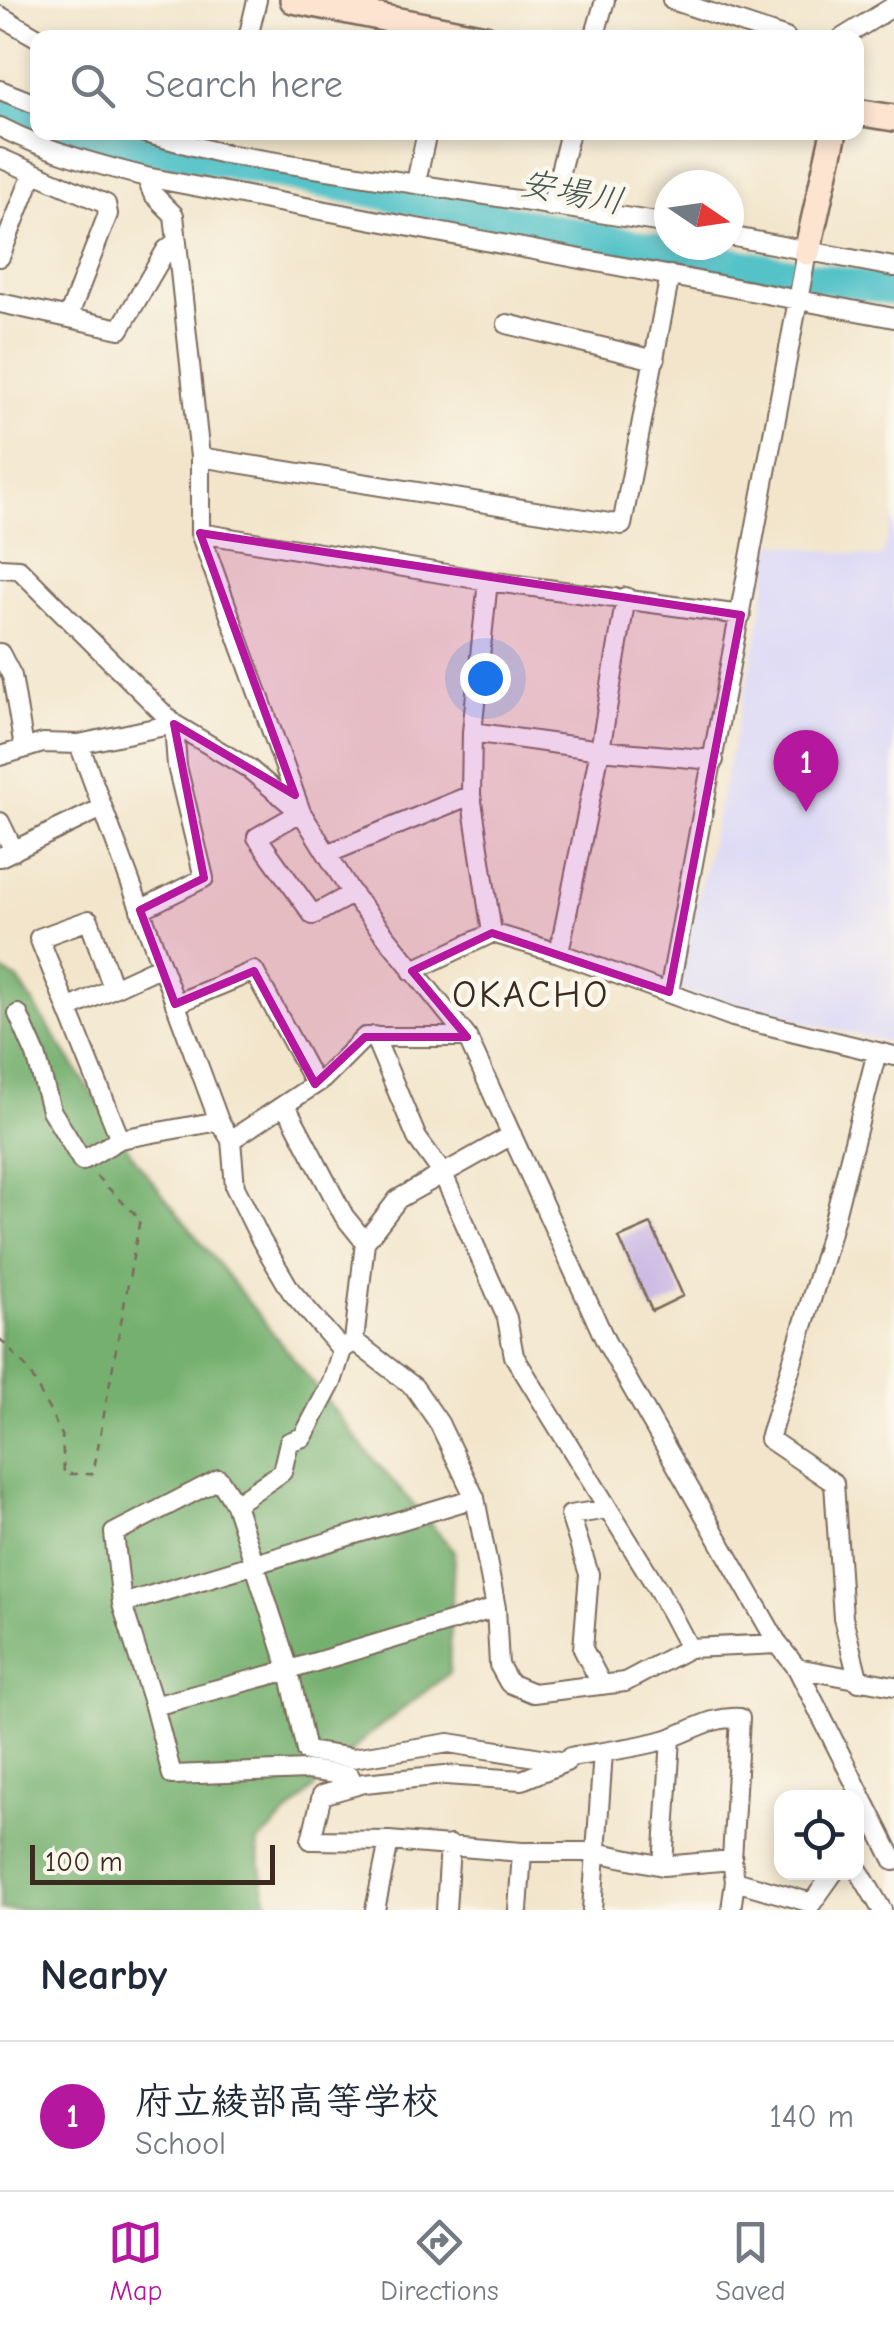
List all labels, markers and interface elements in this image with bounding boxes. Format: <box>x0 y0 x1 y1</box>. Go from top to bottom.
search box <box>30 30 864 140</box>
icon: search <box>65 58 120 113</box>
text: Search here <box>145 63 343 107</box>
water label: 安場川 <box>517 162 627 222</box>
north arrow <box>654 170 744 260</box>
your location <box>460 653 511 704</box>
pin: 1 <box>774 730 838 812</box>
district label: OKACHO <box>452 973 610 1017</box>
map controls <box>774 1790 864 1880</box>
button: locate <box>774 1790 864 1880</box>
scale bar <box>30 1840 275 1884</box>
text: 100 m <box>45 1846 123 1878</box>
text: Nearby <box>40 1951 167 2000</box>
text: 府立綾部高等学校 <box>135 2080 439 2124</box>
text: 1 <box>66 2098 79 2135</box>
text: 140 m <box>769 2098 854 2135</box>
text: School <box>135 2125 226 2162</box>
tab: Map <box>108 2215 163 2307</box>
tab: Directions <box>380 2215 499 2307</box>
tab: Saved <box>716 2215 786 2307</box>

